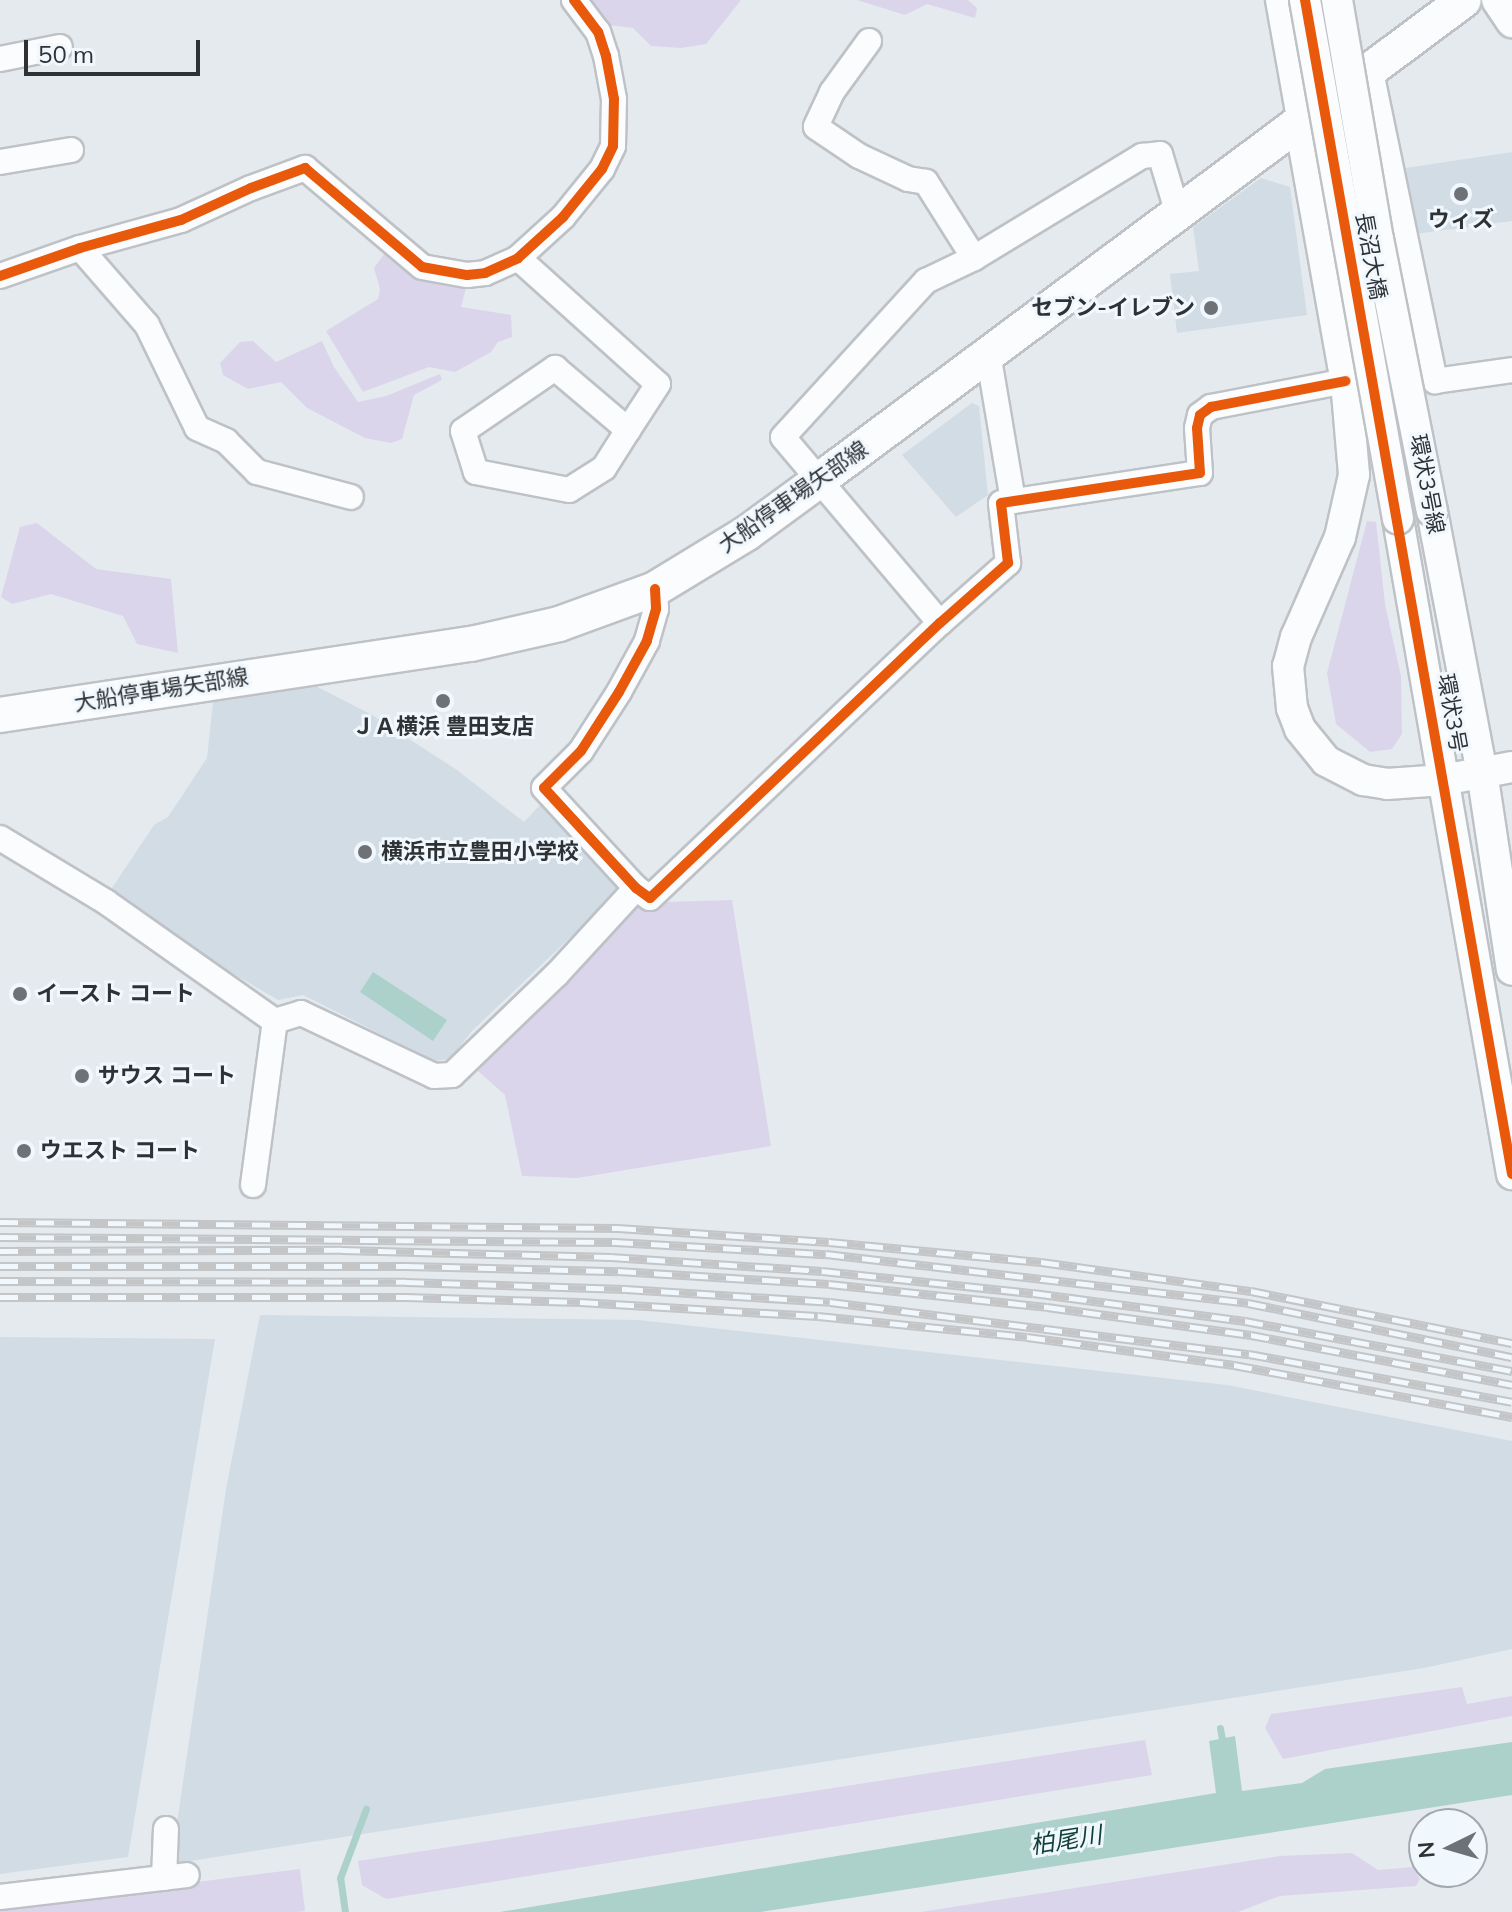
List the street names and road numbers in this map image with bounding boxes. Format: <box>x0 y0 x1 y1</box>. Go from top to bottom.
street label: 長沼大橋 <box>1350 210 1392 302</box>
street label: 環状3号線 <box>1404 432 1450 536</box>
street label: 大船停車場矢部線 <box>713 436 873 558</box>
street label: 大船停車場矢部線 <box>72 663 250 717</box>
street label: 環状3号 <box>1432 672 1472 754</box>

